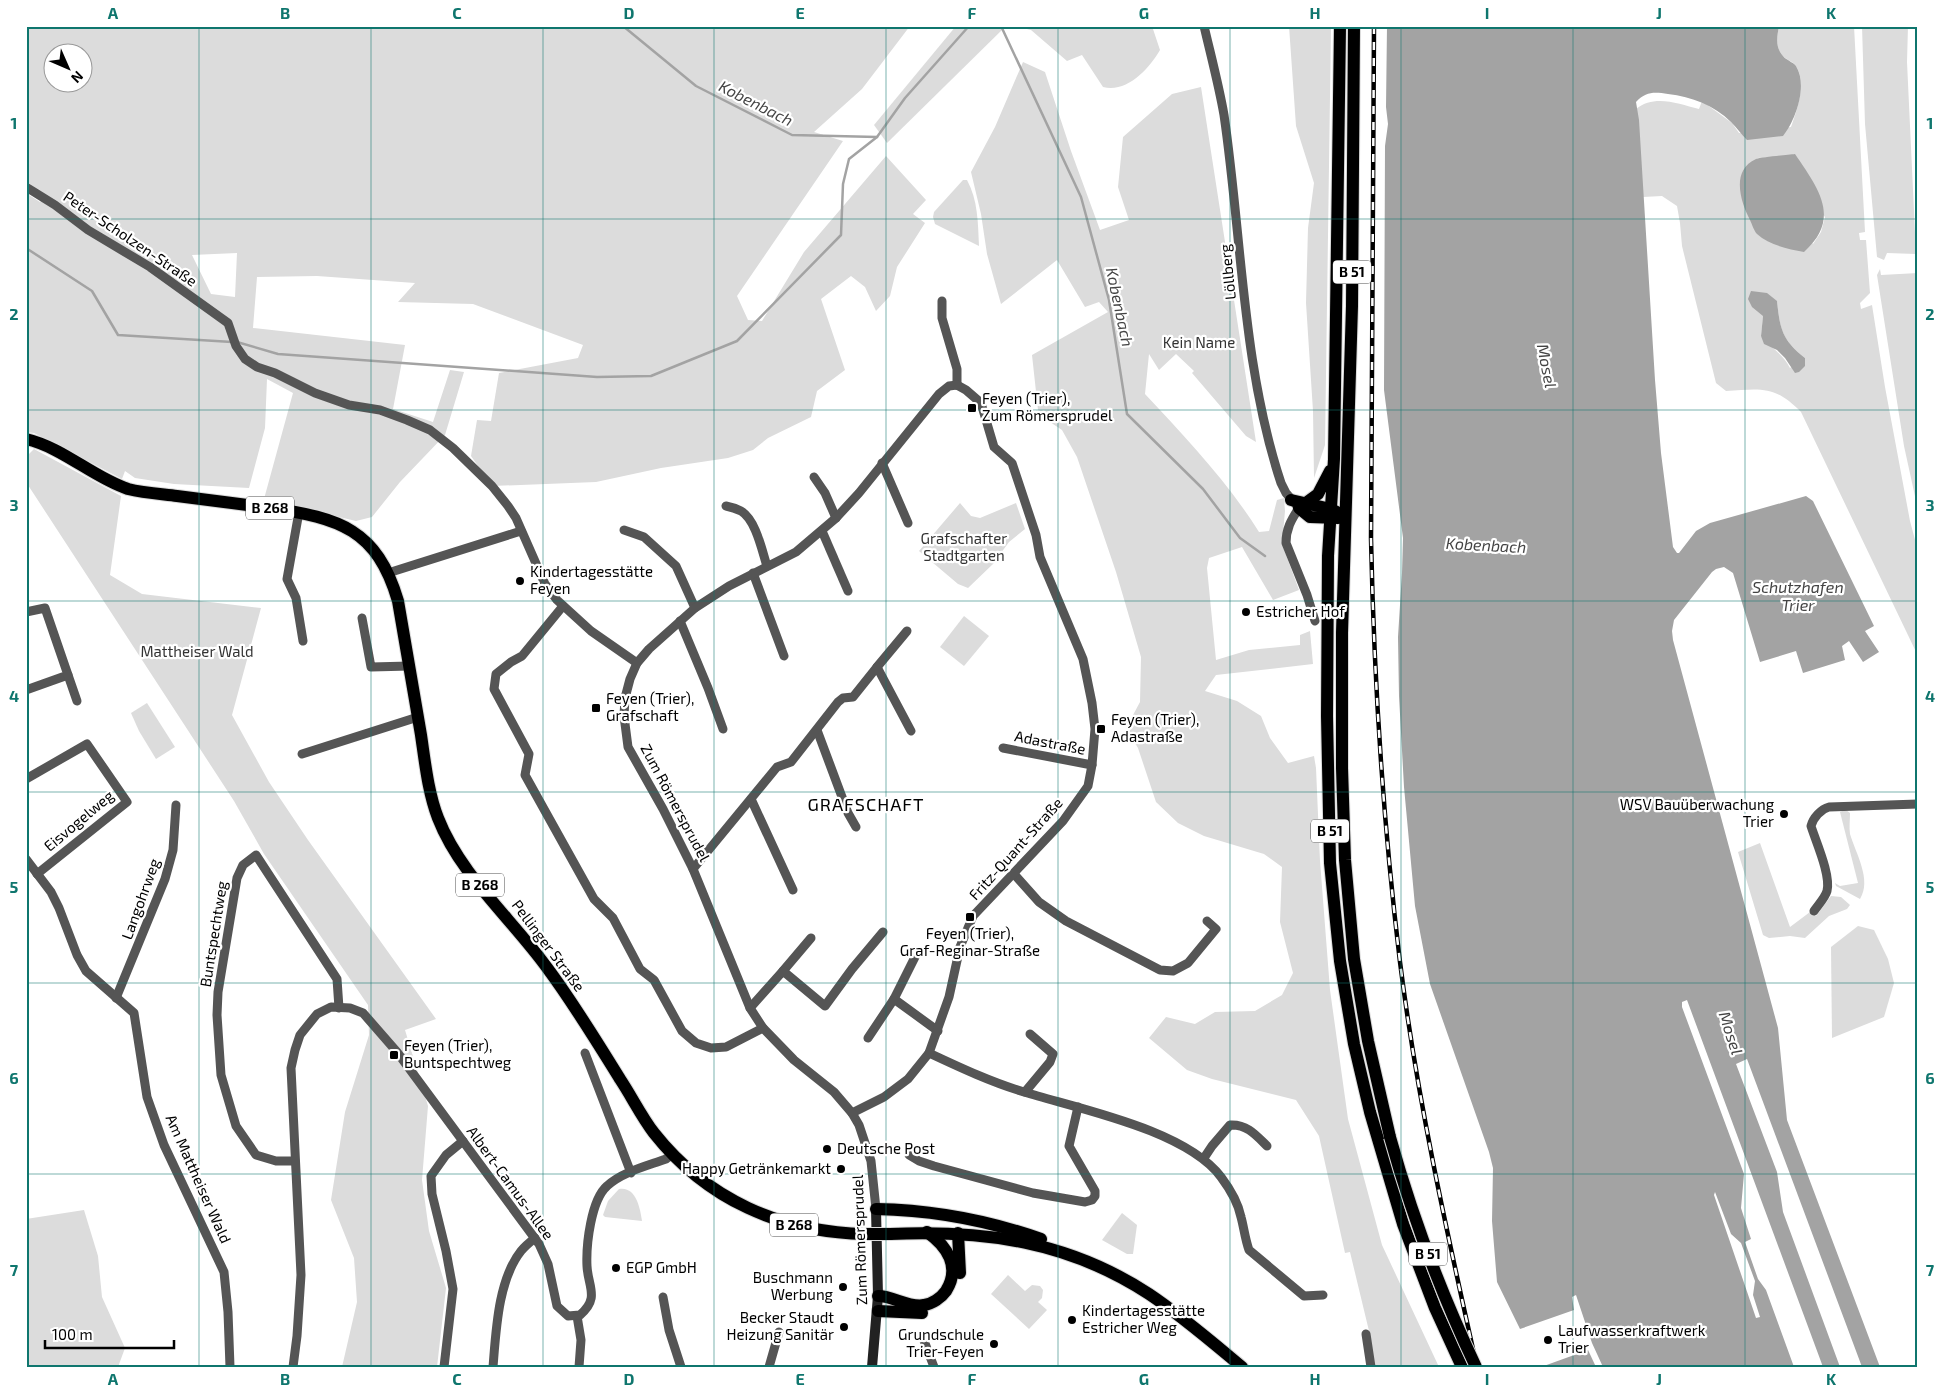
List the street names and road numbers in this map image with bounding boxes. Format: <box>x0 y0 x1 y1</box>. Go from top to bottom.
street label: Peter-Scholzen-Straße <box>60 187 201 290</box>
street label: Löllberg <box>1215 243 1239 301</box>
road number: B 51 <box>1333 260 1371 284</box>
road number: B 268 <box>246 496 294 520</box>
street label: Adastraße <box>1013 726 1087 758</box>
street label: Zum Römersprudel <box>637 741 715 865</box>
street label: Eisvogelweg <box>40 785 117 855</box>
street label: Fritz-Quant-Straße <box>965 793 1067 904</box>
road number: B 51 <box>1311 819 1349 842</box>
street label: Langohrweg <box>117 855 163 942</box>
road number: B 268 <box>456 874 504 896</box>
street label: Buntspechtweg <box>196 879 230 988</box>
street label: Pellinger Straße <box>508 896 589 995</box>
street label: Am Mattheiser Wald <box>162 1111 235 1246</box>
street label: Albert-Camus-Allee <box>464 1122 558 1243</box>
street label: Zum Römersprudel <box>848 1174 870 1306</box>
road number: B 268 <box>770 1214 818 1236</box>
road number: B 51 <box>1409 1242 1447 1266</box>

